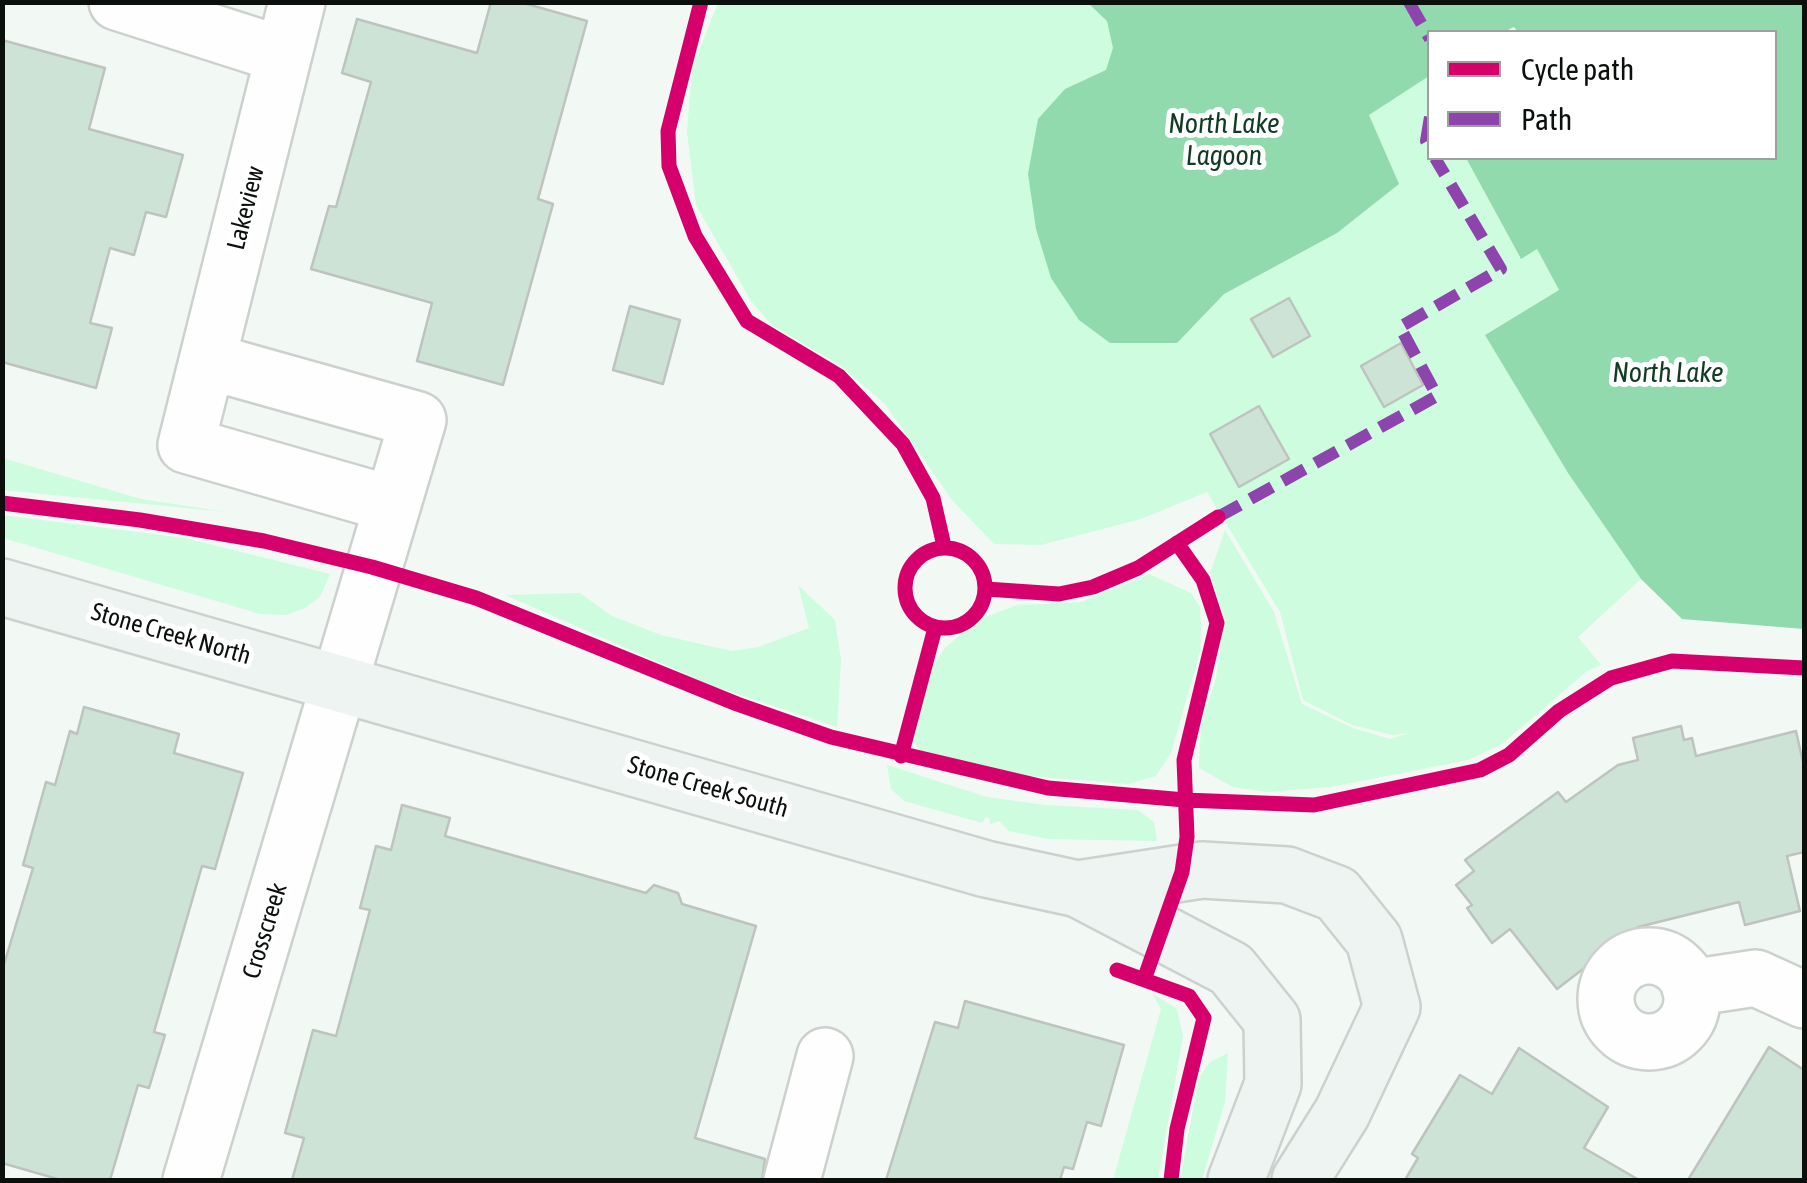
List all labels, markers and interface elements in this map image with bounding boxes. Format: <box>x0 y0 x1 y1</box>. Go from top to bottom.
legend <box>1427 30 1777 160</box>
text: Cycle path <box>1521 52 1634 86</box>
text: Path <box>1521 102 1572 136</box>
water label: North Lake Lagoon <box>1168 107 1280 173</box>
street label: Lakeview <box>221 163 271 253</box>
water label: North Lake <box>1612 356 1724 390</box>
street label: Stone Creek North <box>88 597 254 671</box>
street label: Stone Creek South <box>624 750 792 824</box>
street label: Crosscreek <box>236 880 294 982</box>

